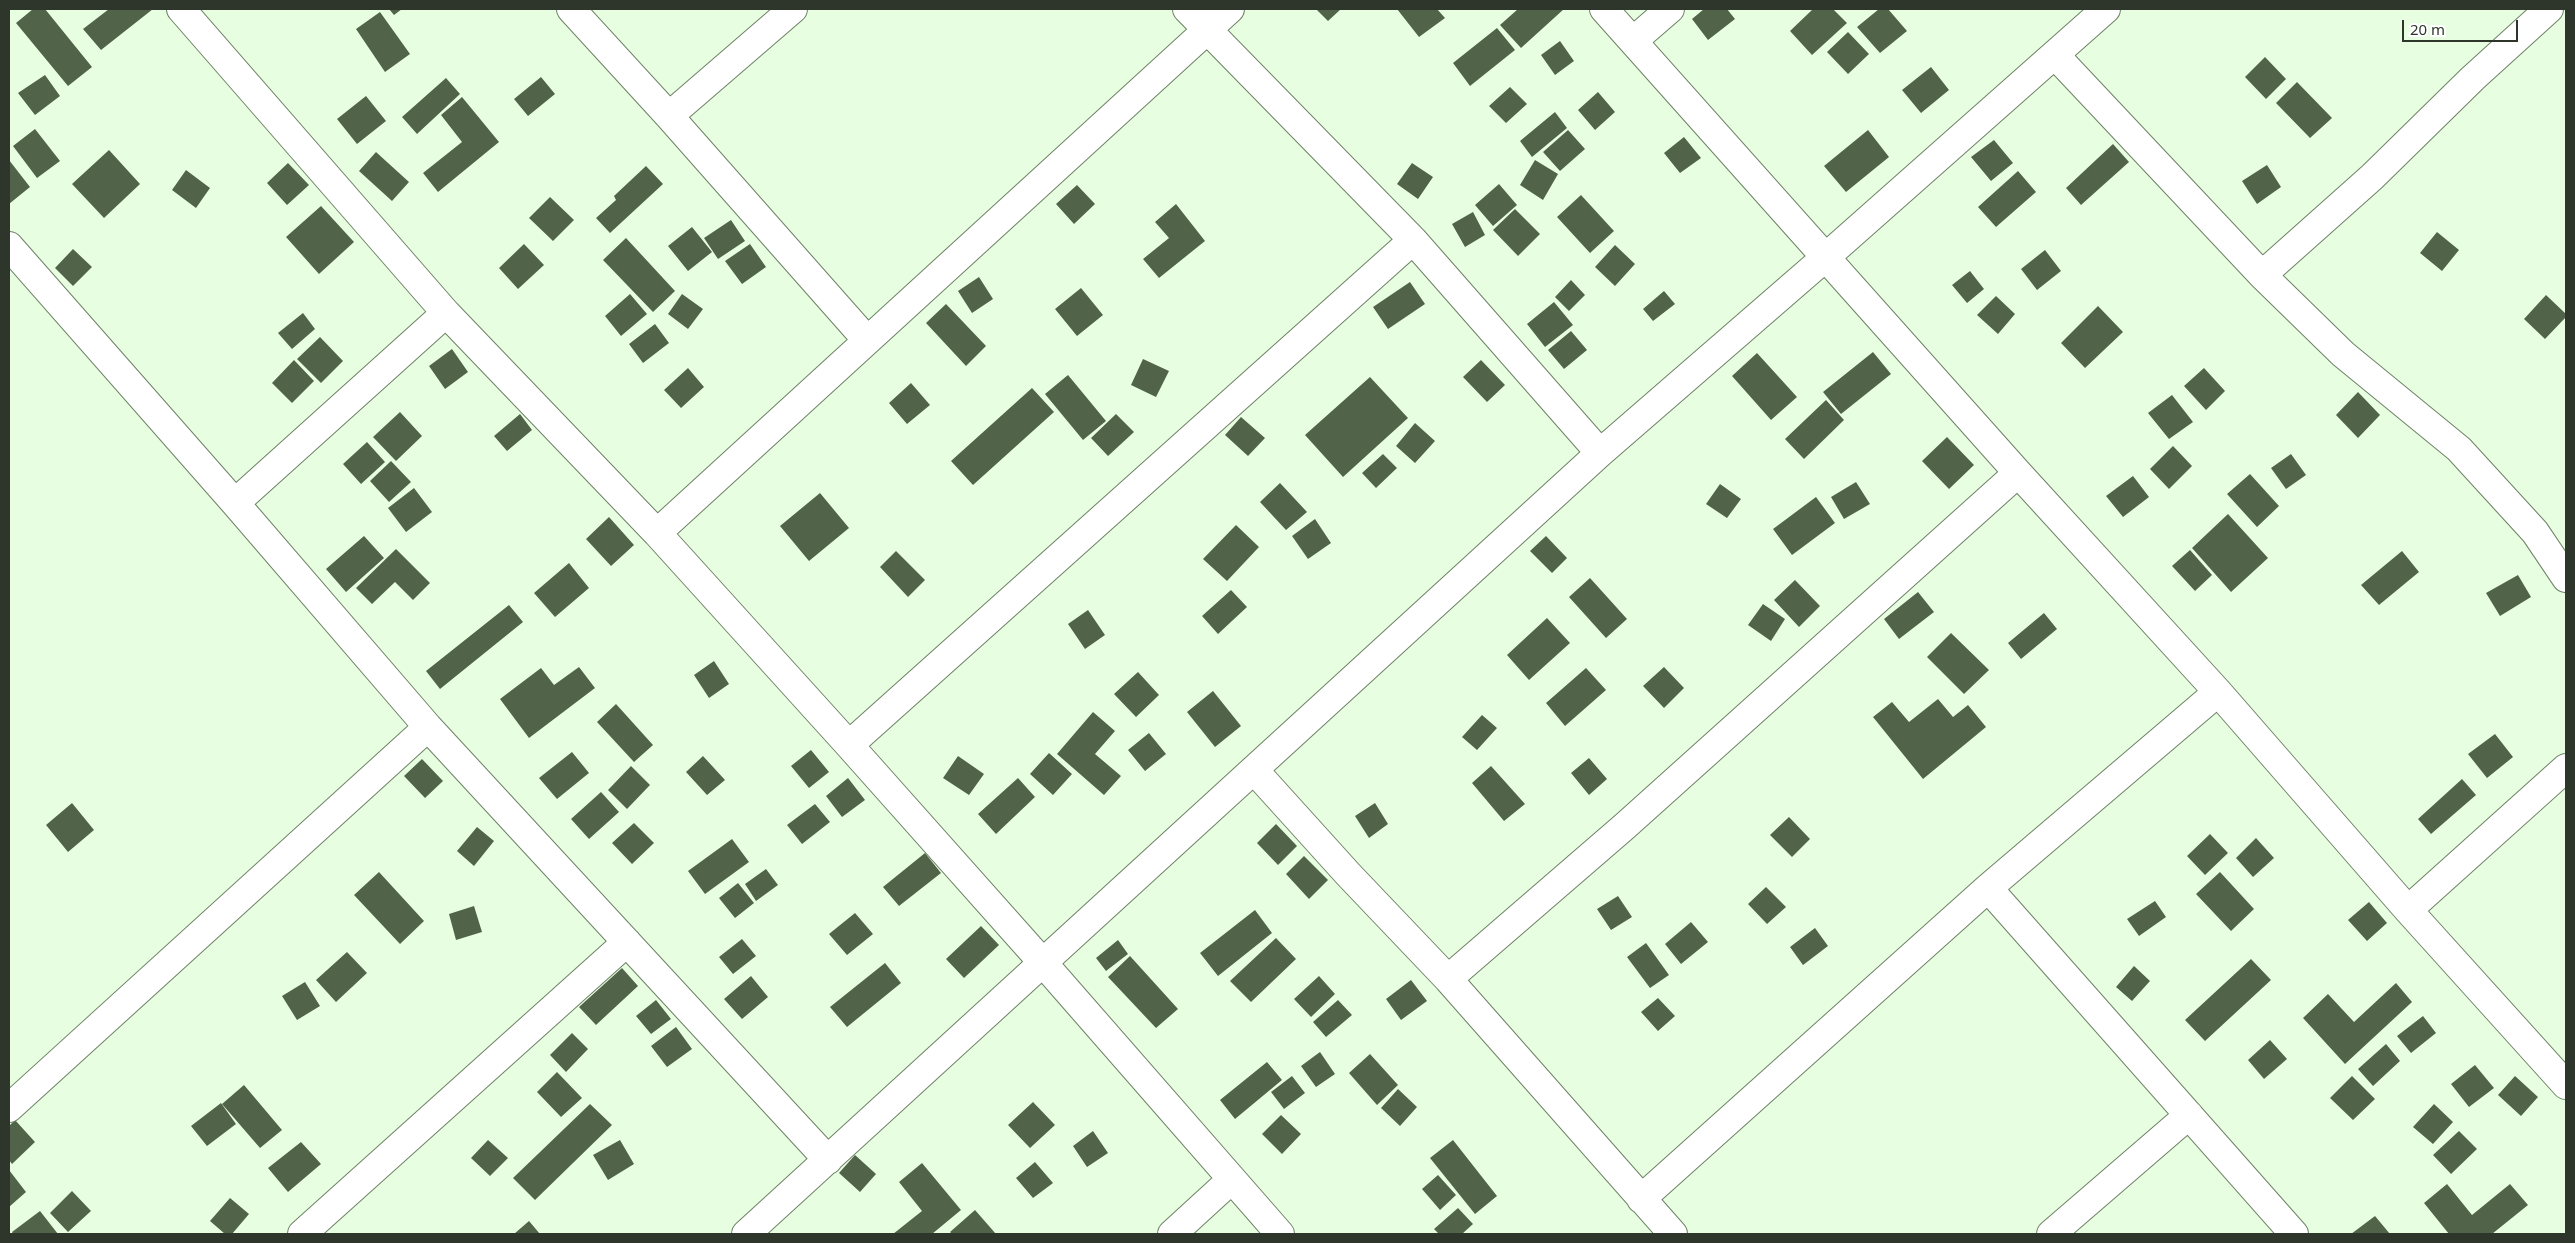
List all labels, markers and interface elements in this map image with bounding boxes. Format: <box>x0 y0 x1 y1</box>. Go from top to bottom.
scale bar <box>2405 10 2521 42</box>
text: 20 m <box>2410 19 2445 39</box>

